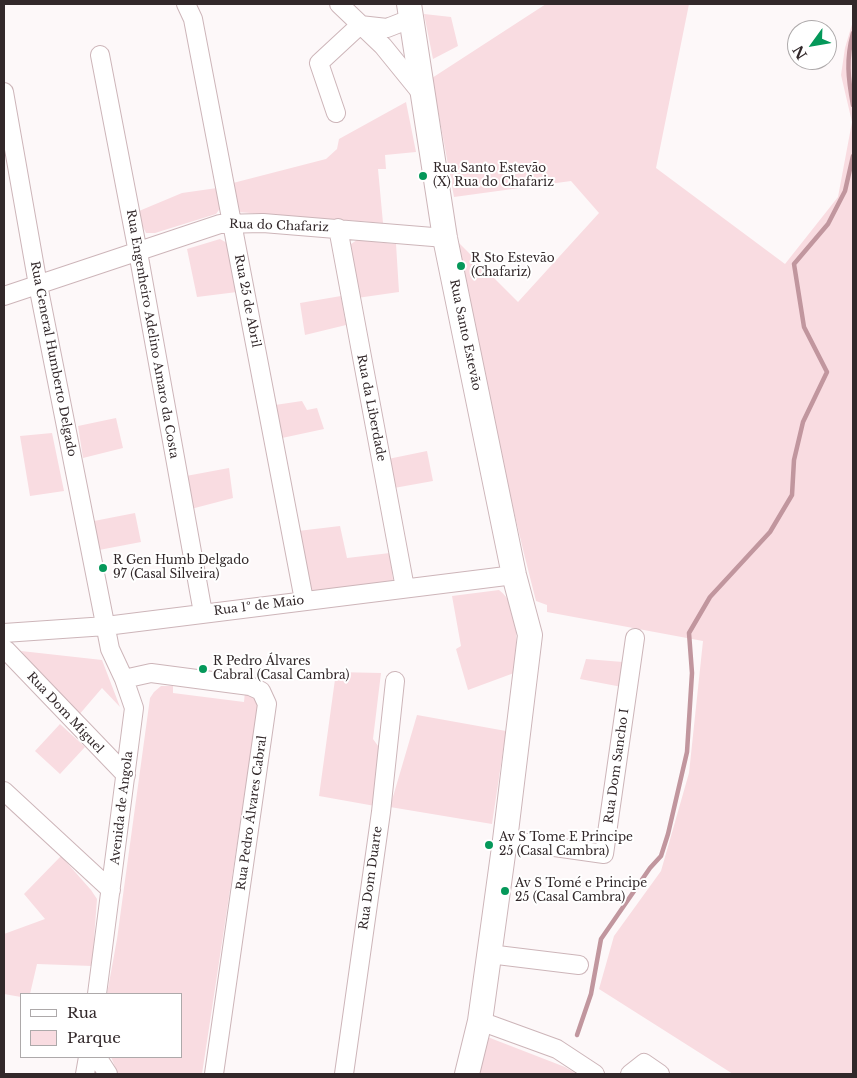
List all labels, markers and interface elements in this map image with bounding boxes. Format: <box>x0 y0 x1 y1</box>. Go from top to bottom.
north arrow <box>787 20 837 70</box>
text: N <box>789 42 811 63</box>
place label: Rua Santo Estevão (X) Rua do Chafariz <box>433 162 554 190</box>
marker: Rua Santo Estevão (X) Rua do Chafariz <box>417 170 429 182</box>
street label: Rua Engenheiro Adelino Amaro da Costa <box>123 208 181 460</box>
street label: Rua do Chafariz <box>229 217 329 235</box>
place label: R Sto Estevão (Chafariz) <box>471 252 555 280</box>
street label: Rua 25 de Abril <box>231 253 263 349</box>
street label: Rua General Humberto Delgado <box>27 260 79 458</box>
marker: R Sto Estevão (Chafariz) <box>455 260 467 272</box>
street label: Rua Santo Estevão <box>446 278 484 392</box>
street label: Rua da Liberdade <box>354 353 388 463</box>
place label: R Gen Humb Delgado 97 (Casal Silveira) <box>113 554 249 582</box>
marker: R Gen Humb Delgado 97 (Casal Silveira) <box>97 562 109 574</box>
street label: Rua 1º de Maio <box>213 593 305 619</box>
place label: R Pedro Álvares Cabral (Casal Cambra) <box>213 655 349 683</box>
marker: R Pedro Álvares Cabral (Casal Cambra) <box>197 663 209 675</box>
street label: Rua Dom Miguel <box>24 669 106 757</box>
street label: Rua Dom Sancho I <box>602 708 632 824</box>
street label: Rua Pedro Álvares Cabral <box>234 735 270 891</box>
street label: Avenida de Angola <box>108 750 136 866</box>
street label: Rua Dom Duarte <box>357 825 385 931</box>
place label: Av S Tome E Principe 25 (Casal Cambra) <box>499 831 633 859</box>
marker: Av S Tome E Principe 25 (Casal Cambra) <box>483 839 495 851</box>
place label: Av S Tomé e Principe 25 (Casal Cambra) <box>515 877 647 905</box>
marker: Av S Tomé e Principe 25 (Casal Cambra) <box>499 885 511 897</box>
legend <box>20 993 182 1058</box>
text: Rua <box>67 1003 97 1022</box>
text: Parque <box>67 1028 121 1047</box>

